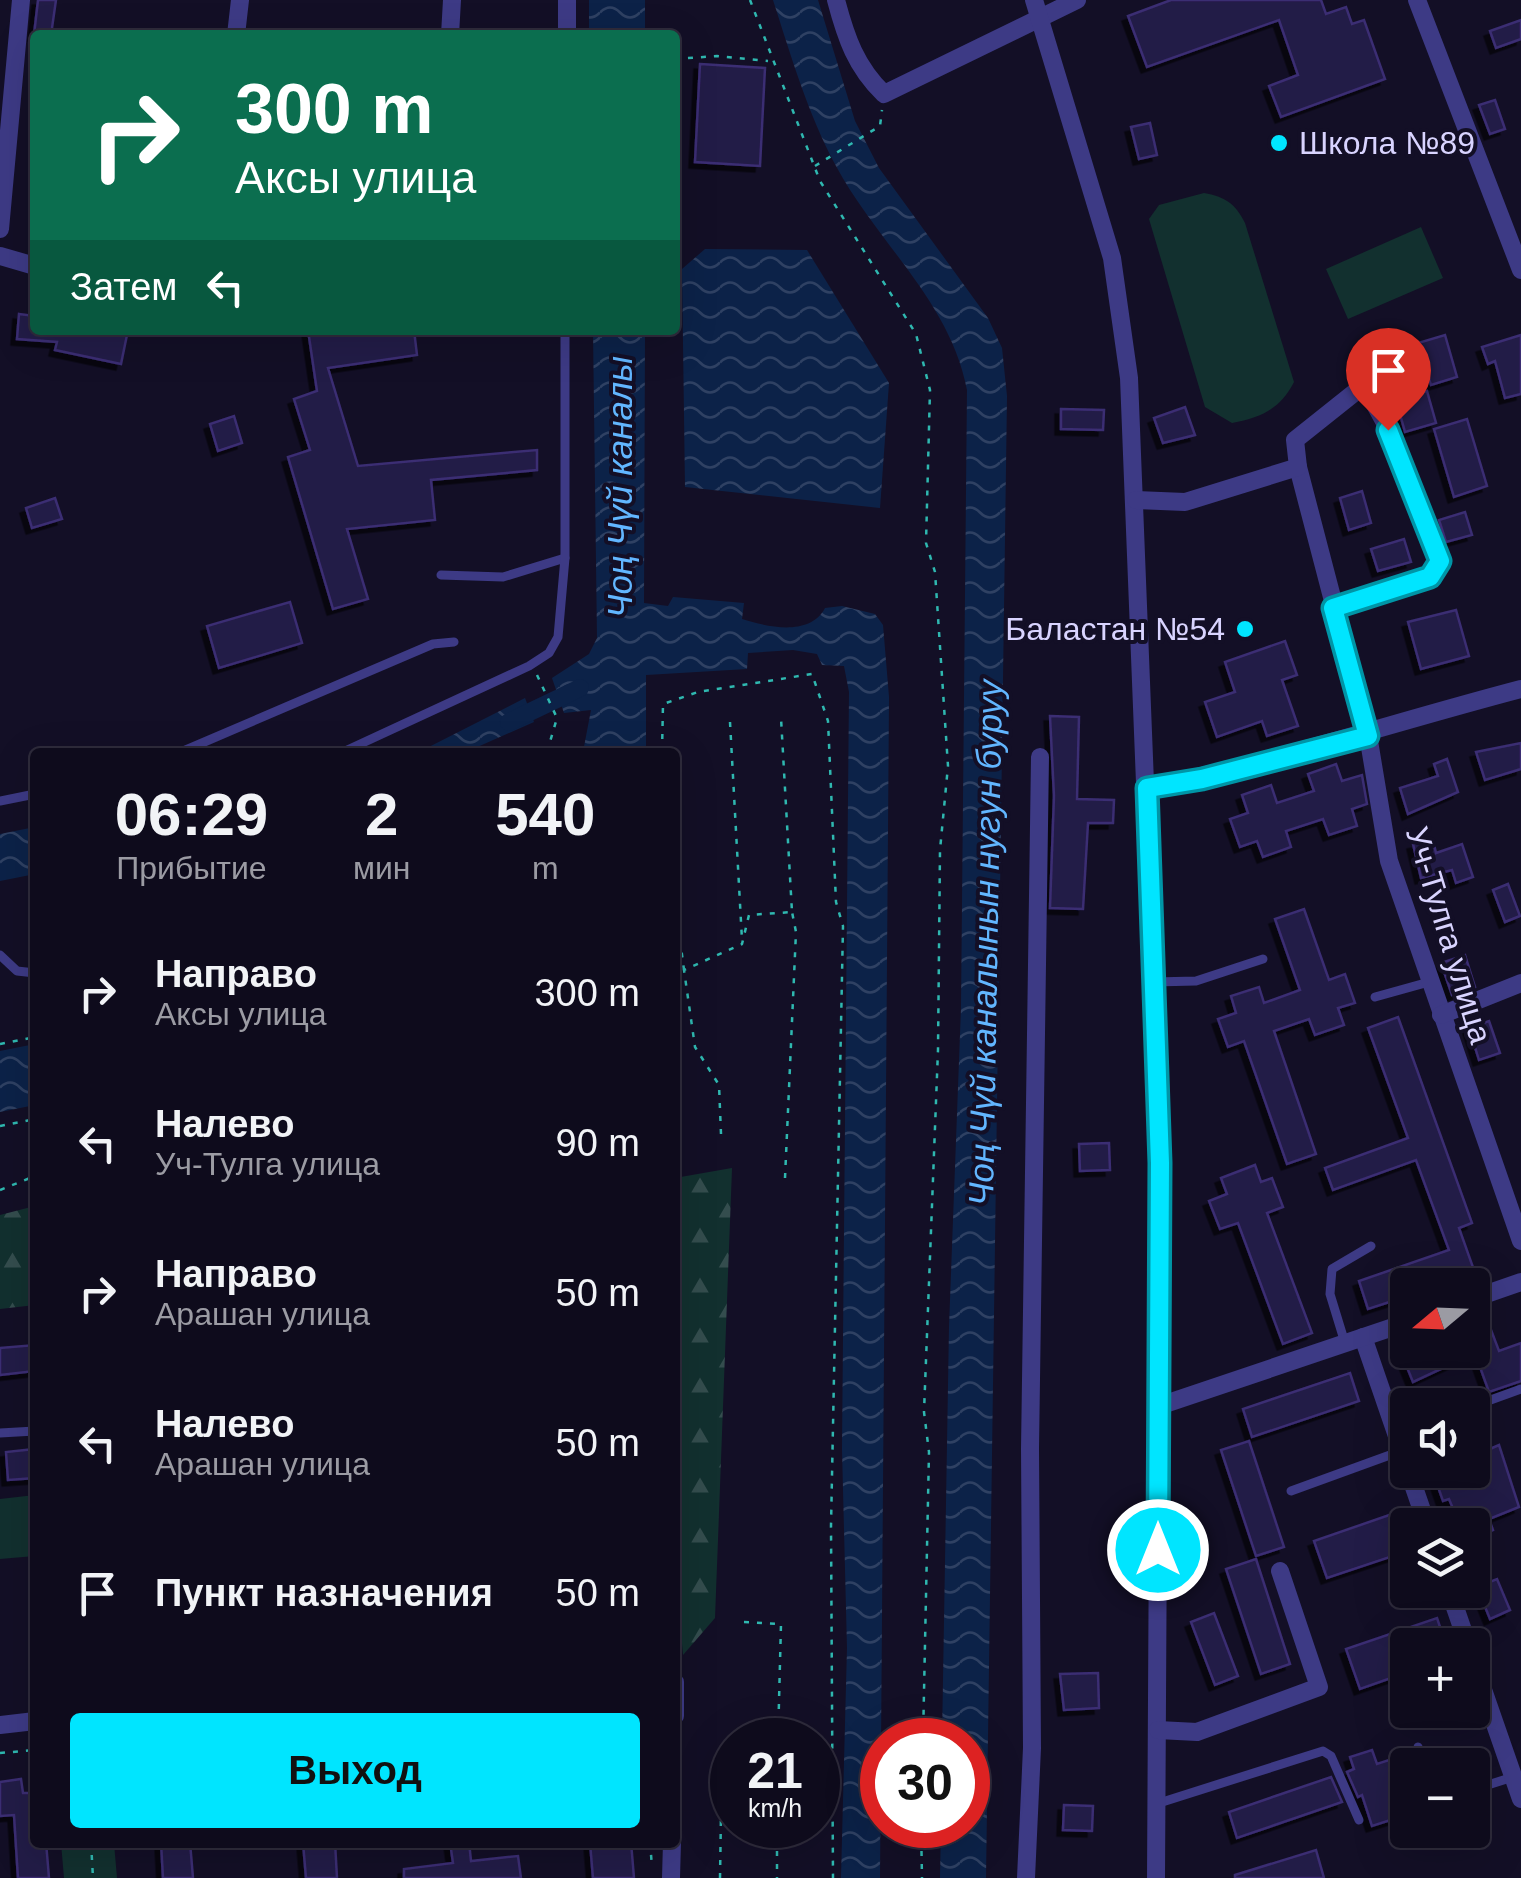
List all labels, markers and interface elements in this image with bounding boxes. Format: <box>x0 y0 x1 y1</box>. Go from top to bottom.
icon: right <box>70 70 200 200</box>
text: 300 m <box>235 70 433 148</box>
place label: Школа №89 <box>1299 125 1475 161</box>
marker: Школа №89 <box>1268 132 1290 154</box>
text: Аксы улица <box>235 152 476 203</box>
icon: left <box>198 260 253 315</box>
text: Затем <box>70 266 178 308</box>
pin <box>1346 328 1431 431</box>
icon: arrive <box>1361 343 1416 398</box>
water label: Чоң Чүй каналы <box>600 356 639 618</box>
place label: Баластан №54 <box>1005 611 1225 647</box>
marker: Баластан №54 <box>1234 618 1256 640</box>
water label: Чоң Чүй каналынын нугун буруу <box>961 677 1009 1206</box>
text: 06:29 <box>115 781 268 848</box>
text: 2 <box>365 781 398 848</box>
text: 540 <box>495 781 595 848</box>
street label: Уч-Тулга улица <box>1399 822 1499 1048</box>
text: Прибытие <box>116 850 267 886</box>
text: мин <box>353 850 410 886</box>
text: m <box>532 850 559 886</box>
text: Направо <box>155 953 317 995</box>
icon: right <box>70 966 125 1021</box>
text: 300 m <box>534 972 640 1014</box>
text: Аксы улица <box>155 996 327 1032</box>
text: Налево <box>155 1103 294 1145</box>
icon: left <box>70 1116 125 1171</box>
text: 90 m <box>556 1122 640 1164</box>
text: Уч-Тулга улица <box>155 1146 380 1182</box>
text: Направо <box>155 1253 317 1295</box>
icon: right <box>70 1266 125 1321</box>
north arrow <box>1390 1268 1490 1368</box>
map controls <box>1390 1268 1490 1848</box>
text: 50 m <box>556 1272 640 1314</box>
text: Арашан улица <box>155 1296 370 1332</box>
button: sound <box>1390 1388 1490 1488</box>
text: Налево <box>155 1403 294 1445</box>
icon: left <box>70 1416 125 1471</box>
text: 50 m <box>556 1422 640 1464</box>
text: Арашан улица <box>155 1446 370 1482</box>
position arrow <box>1106 1498 1210 1602</box>
button: layers <box>1390 1508 1490 1608</box>
icon: arrive <box>70 1566 125 1621</box>
text: Пункт назначения <box>155 1572 493 1614</box>
text: 50 m <box>556 1572 640 1614</box>
button: + <box>1390 1628 1490 1728</box>
button: Выход <box>70 1713 640 1828</box>
speed limit sign: 30 <box>860 1718 990 1848</box>
text: 21 <box>747 1743 803 1799</box>
button: − <box>1390 1748 1490 1848</box>
text: km/h <box>748 1794 802 1822</box>

